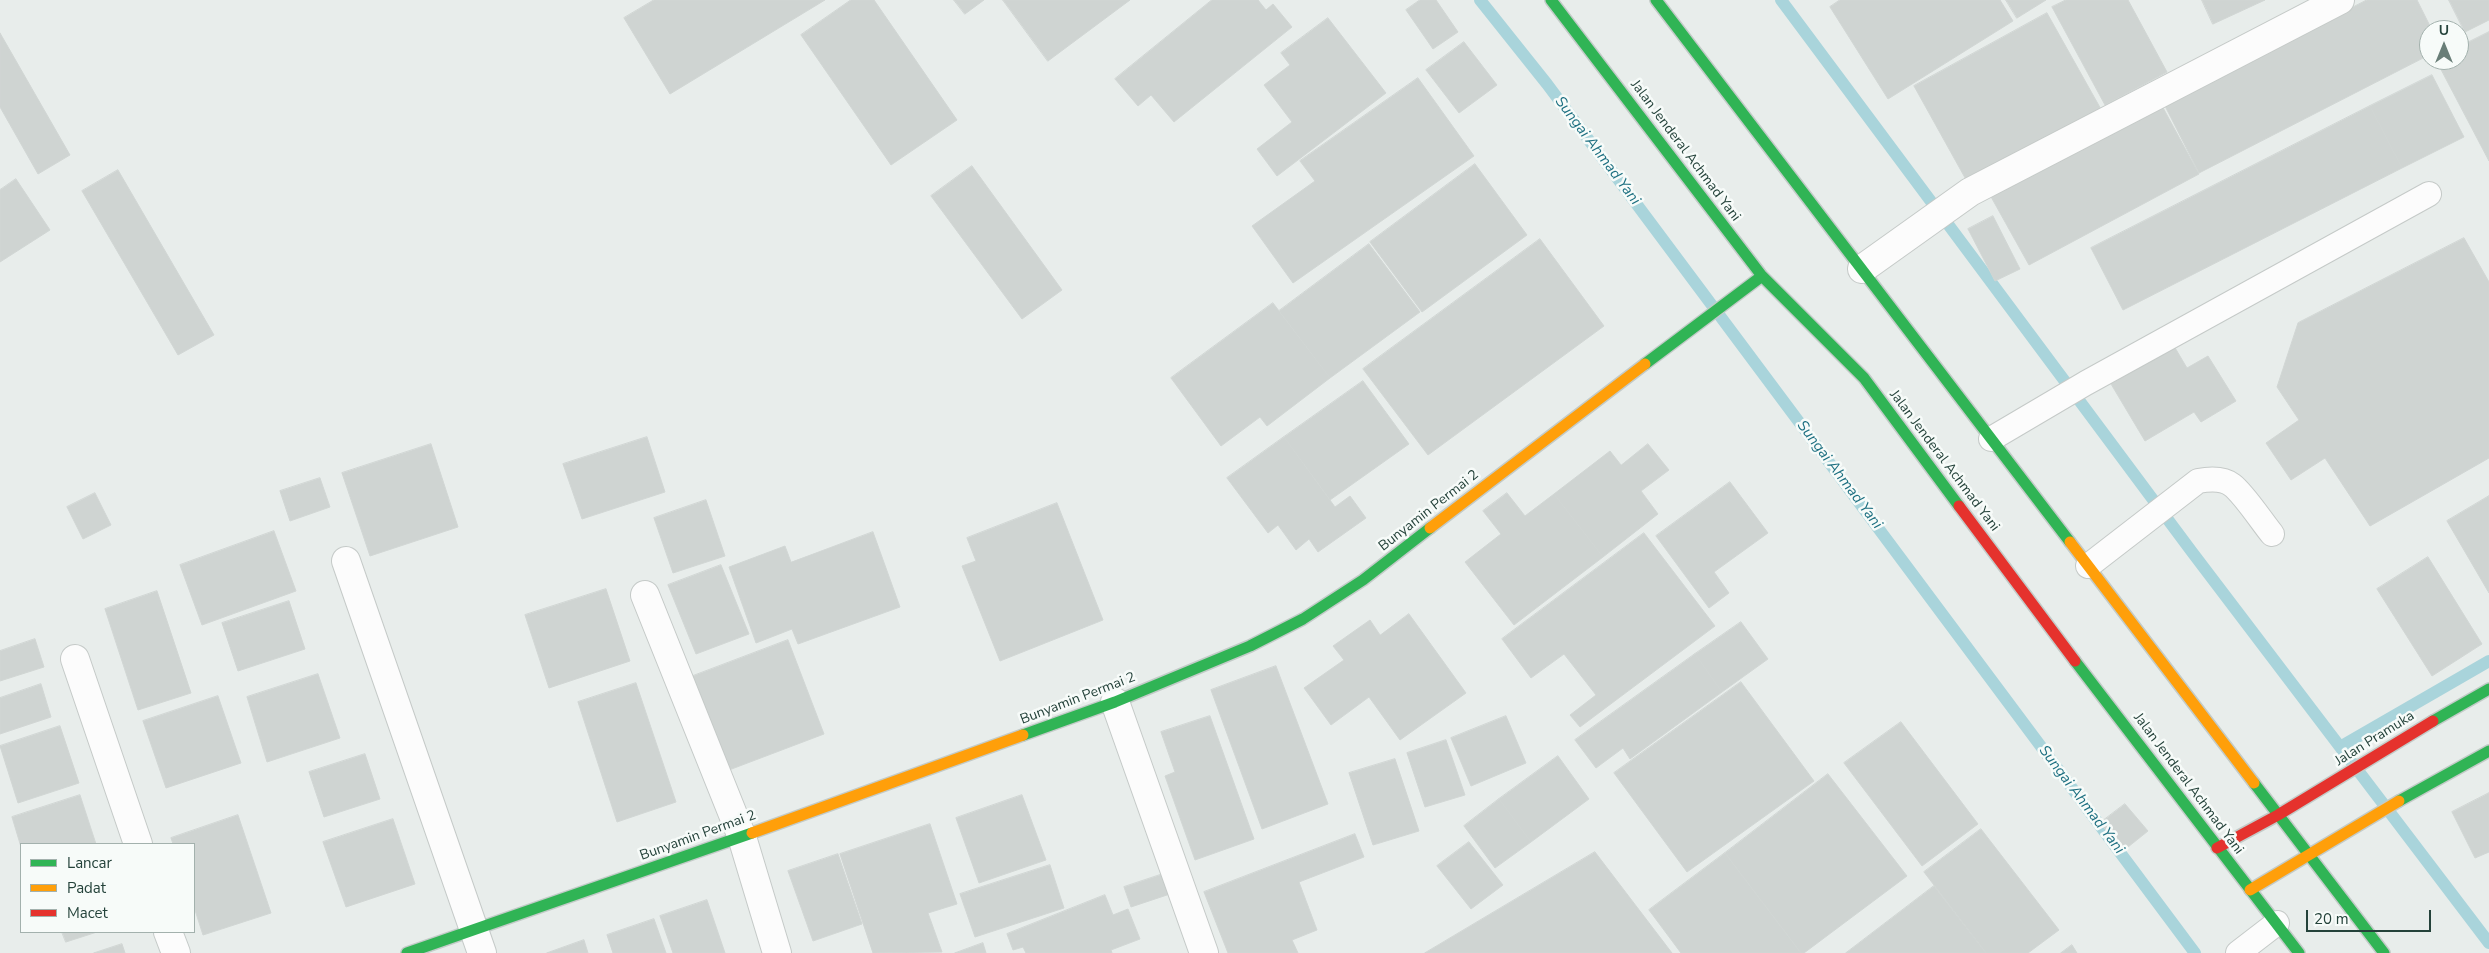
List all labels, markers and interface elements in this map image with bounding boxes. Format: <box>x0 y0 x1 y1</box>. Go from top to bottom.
north arrow <box>2419 20 2469 70</box>
text: U <box>2439 21 2449 40</box>
street label: Jalan Jenderal Achmad Yani <box>1626 77 1744 225</box>
water label: Sungai Ahmad Yani <box>1550 93 1644 209</box>
street label: Jalan Jenderal Achmad Yani <box>1885 387 2003 535</box>
water label: Sungai Ahmad Yani <box>1792 417 1886 533</box>
street label: Bunyamin Permai 2 <box>1376 467 1482 555</box>
street label: Bunyamin Permai 2 <box>1018 669 1138 729</box>
street label: Jalan Pramuka <box>2332 708 2418 770</box>
street label: Jalan Jenderal Achmad Yani <box>2129 710 2247 858</box>
water label: Sungai Ahmad Yani <box>2034 742 2128 858</box>
street label: Bunyamin Permai 2 <box>638 807 758 865</box>
legend <box>20 843 195 933</box>
text: Lancar <box>67 853 112 873</box>
text: Padat <box>67 878 106 898</box>
scale bar <box>2309 900 2434 932</box>
text: Macet <box>67 903 108 923</box>
text: 20 m <box>2314 909 2349 929</box>

